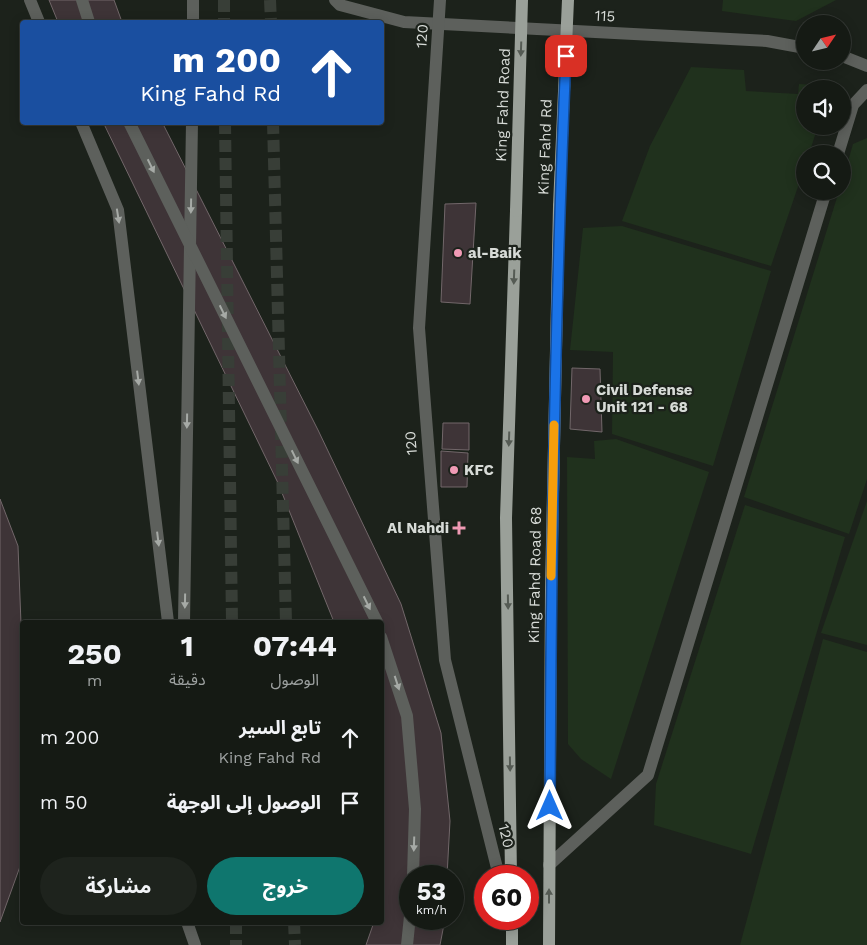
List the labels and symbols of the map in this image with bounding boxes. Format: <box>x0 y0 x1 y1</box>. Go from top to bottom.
street label: 115 <box>594 6 616 26</box>
north arrow <box>796 15 851 70</box>
street label: 120 <box>412 23 432 49</box>
pin <box>545 35 587 77</box>
one-way arrow <box>516 41 524 57</box>
street label: King Fahd Road <box>492 48 514 162</box>
street label: King Fahd Rd <box>534 99 556 195</box>
one-way arrow <box>147 159 155 173</box>
one-way arrow <box>187 198 195 214</box>
one-way arrow <box>115 209 123 225</box>
place label: al-Baik <box>468 244 522 262</box>
marker: al-Baik <box>452 247 464 259</box>
one-way arrow <box>510 269 518 285</box>
one-way arrow <box>219 305 227 319</box>
one-way arrow <box>134 370 142 386</box>
place label: Civil Defense Unit 121 - 68 <box>596 381 693 416</box>
marker: Civil Defense Unit 121 - 68 <box>580 393 592 405</box>
one-way arrow <box>183 413 191 429</box>
street label: 120 <box>401 430 421 456</box>
one-way arrow <box>505 431 513 447</box>
one-way arrow <box>291 450 299 465</box>
place label: KFC <box>464 461 494 479</box>
marker: KFC <box>448 464 460 476</box>
street label: King Fahd Road 68 <box>525 506 545 644</box>
place label: Al Nahdi <box>387 519 449 537</box>
marker: Al Nahdi <box>453 522 465 534</box>
one-way arrow <box>154 531 162 547</box>
one-way arrow <box>180 593 188 609</box>
one-way arrow <box>504 594 512 610</box>
one-way arrow <box>363 596 371 610</box>
one-way arrow <box>393 676 401 691</box>
one-way arrow <box>506 756 514 772</box>
position arrow <box>523 779 575 831</box>
street label: 120 <box>494 822 518 850</box>
one-way arrow <box>410 836 418 852</box>
speed limit sign: 60 <box>474 865 539 930</box>
one-way arrow <box>545 888 553 904</box>

